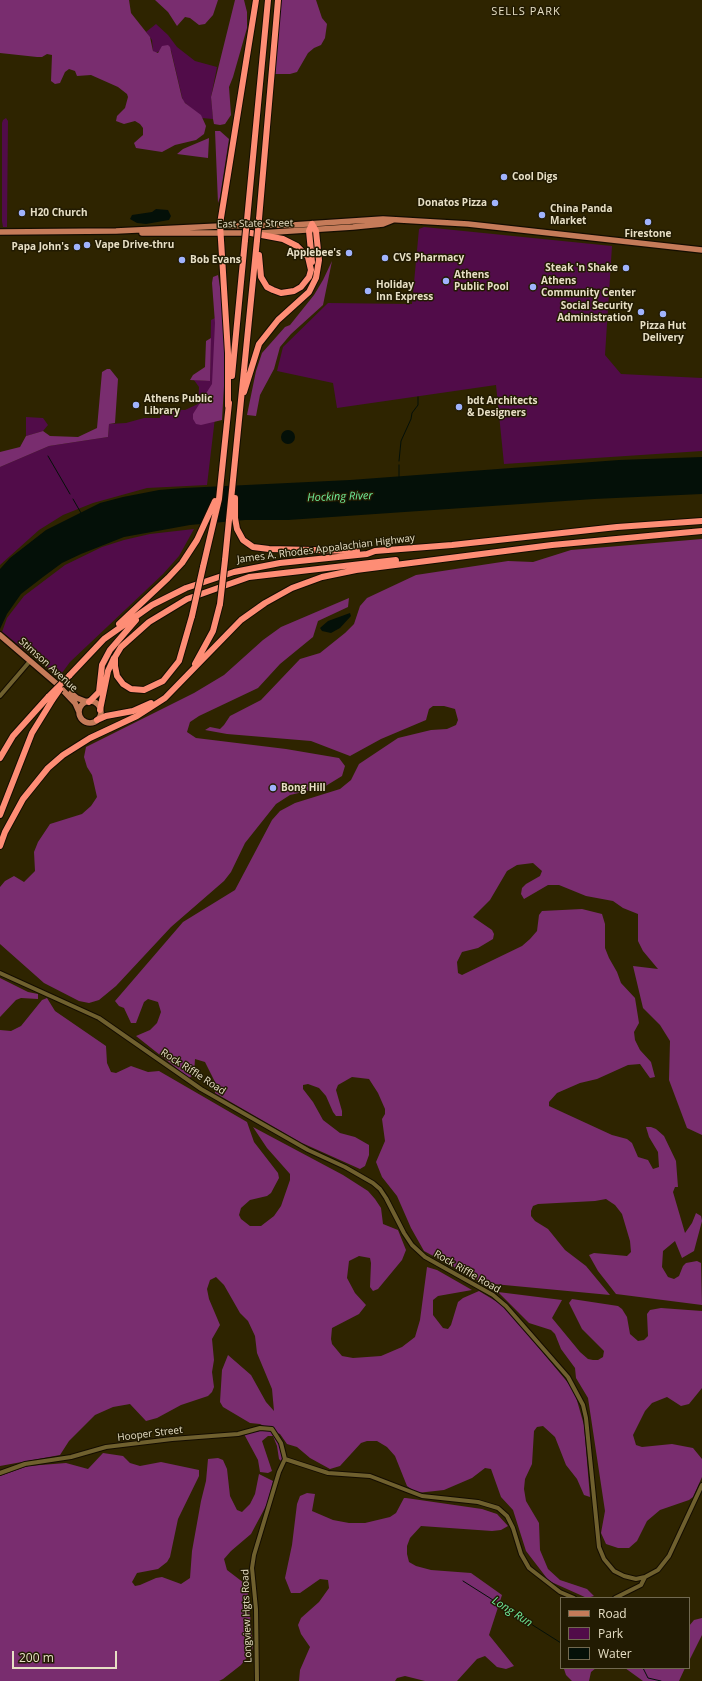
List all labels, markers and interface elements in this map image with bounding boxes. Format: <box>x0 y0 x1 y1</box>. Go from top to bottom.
district label: SELLS PARK <box>491 5 561 19</box>
place label: Cool Digs <box>512 171 557 183</box>
marker: Cool Digs <box>499 172 509 182</box>
place label: Donatos Pizza <box>418 197 487 209</box>
marker: Donatos Pizza <box>490 198 500 208</box>
place label: China Panda Market <box>550 203 612 226</box>
place label: H20 Church <box>30 207 87 219</box>
marker: H20 Church <box>17 208 27 218</box>
marker: China Panda Market <box>537 210 547 220</box>
street label: East State Street <box>217 217 293 231</box>
marker: Firestone <box>643 217 653 227</box>
place label: Firestone <box>625 228 671 240</box>
place label: Vape Drive-thru <box>95 239 174 251</box>
marker: Vape Drive-thru <box>82 240 92 250</box>
place label: Papa John's <box>11 241 69 253</box>
marker: Papa John's <box>72 242 82 252</box>
place label: Applebee's <box>287 247 341 259</box>
marker: Applebee's <box>344 248 354 258</box>
place label: CVS Pharmacy <box>393 252 464 264</box>
marker: CVS Pharmacy <box>380 253 390 263</box>
place label: Bob Evans <box>190 254 241 266</box>
marker: Bob Evans <box>177 255 187 265</box>
place label: Steak 'n Shake <box>545 262 618 274</box>
marker: Steak 'n Shake <box>621 263 631 273</box>
place label: Athens Public Pool <box>454 269 509 292</box>
place label: Athens Community Center <box>541 275 636 298</box>
marker: Athens Public Pool <box>441 276 451 286</box>
place label: Holiday Inn Express <box>376 279 433 302</box>
marker: Athens Community Center <box>528 282 538 292</box>
marker: Holiday Inn Express <box>363 286 373 296</box>
place label: Social Security Administration <box>557 300 633 324</box>
marker: Social Security Administration <box>636 307 646 317</box>
marker: Pizza Hut Delivery <box>658 309 668 319</box>
place label: Pizza Hut Delivery <box>640 320 686 344</box>
place label: Athens Public Library <box>144 393 212 416</box>
place label: bdt Architects & Designers <box>467 395 538 418</box>
marker: Athens Public Library <box>131 400 141 410</box>
marker: bdt Architects & Designers <box>454 402 464 412</box>
water label: Hocking River <box>307 489 373 505</box>
street label: James A. Rhodes Appalachian Highway <box>236 532 416 566</box>
street label: Stimson Avenue <box>16 635 80 695</box>
place label: Bong Hill <box>281 782 326 794</box>
marker: Bong Hill <box>268 783 278 793</box>
street label: Rock Riffle Road <box>158 1047 228 1097</box>
street label: Rock Riffle Road <box>432 1248 502 1296</box>
street label: Hooper Street <box>117 1424 183 1444</box>
street label: Longview Hgts Road <box>239 1569 255 1663</box>
water label: Long Run <box>489 1594 535 1630</box>
legend <box>560 1597 690 1669</box>
text: Road <box>598 1605 627 1622</box>
text: Park <box>598 1625 623 1642</box>
scale bar <box>14 1643 119 1669</box>
text: Water <box>598 1645 632 1662</box>
text: 200 m <box>19 1649 54 1666</box>

